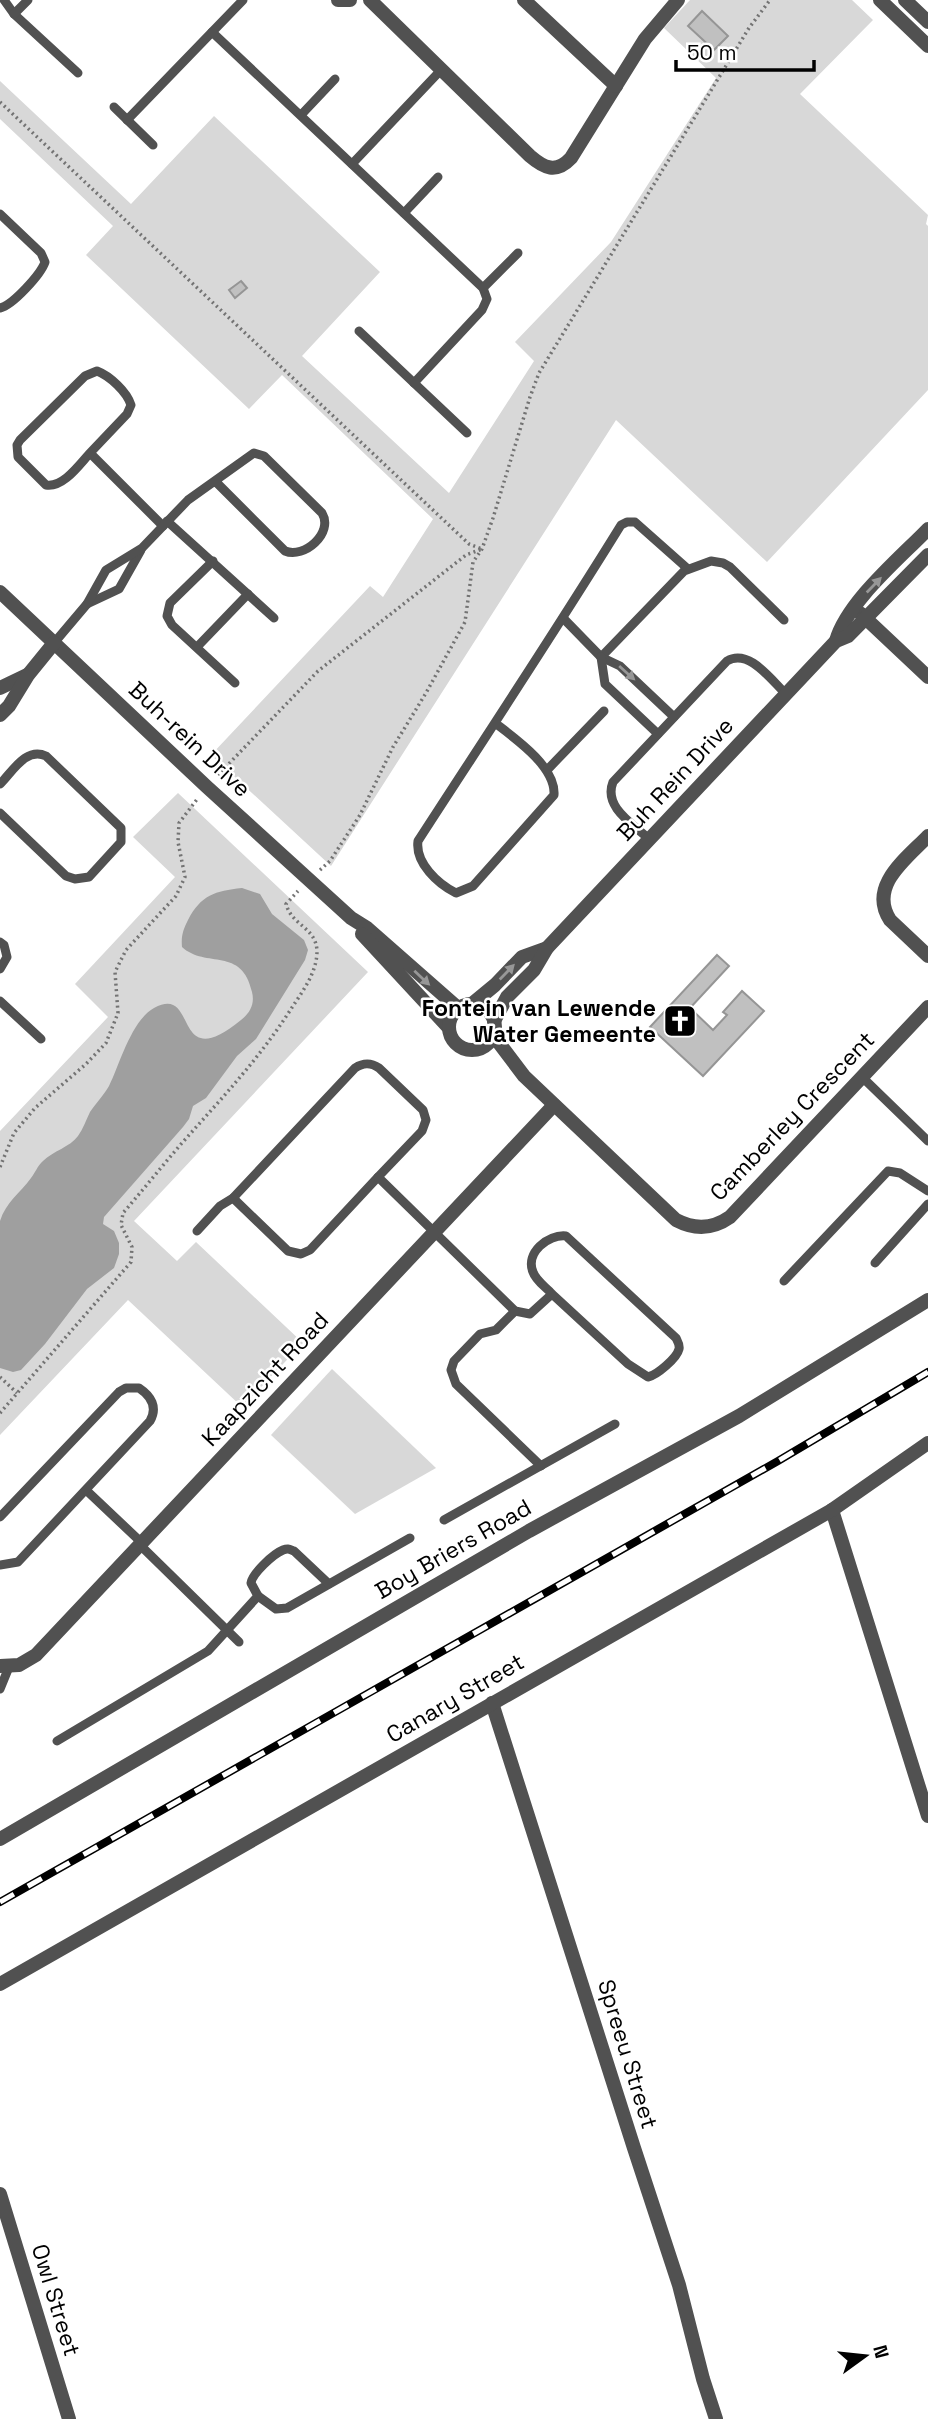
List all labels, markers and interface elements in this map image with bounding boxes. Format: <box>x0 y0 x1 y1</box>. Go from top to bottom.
scale bar <box>676 28 814 72</box>
text: 50 m <box>687 39 737 66</box>
one-way arrow <box>865 577 881 594</box>
one-way arrow <box>619 665 636 681</box>
street label: Buh-rein Drive <box>123 675 257 803</box>
street label: Buh Rein Drive <box>610 711 740 847</box>
one-way arrow <box>499 964 515 981</box>
one-way arrow <box>413 970 431 986</box>
place label: Fontein van Lewende Water Gemeente <box>422 993 656 1049</box>
church icon: Fontein van Lewende Water Gemeente <box>661 1002 699 1040</box>
street label: Camberley Crescent <box>703 1025 881 1207</box>
street label: Kaapzicht Road <box>195 1306 335 1452</box>
street label: Boy Briers Road <box>370 1492 536 1606</box>
street label: Canary Street <box>381 1646 529 1750</box>
street label: Spreeu Street <box>591 1976 665 2132</box>
street label: Owl Street <box>25 2240 87 2360</box>
north arrow <box>830 2321 900 2391</box>
text: N <box>867 2342 895 2361</box>

